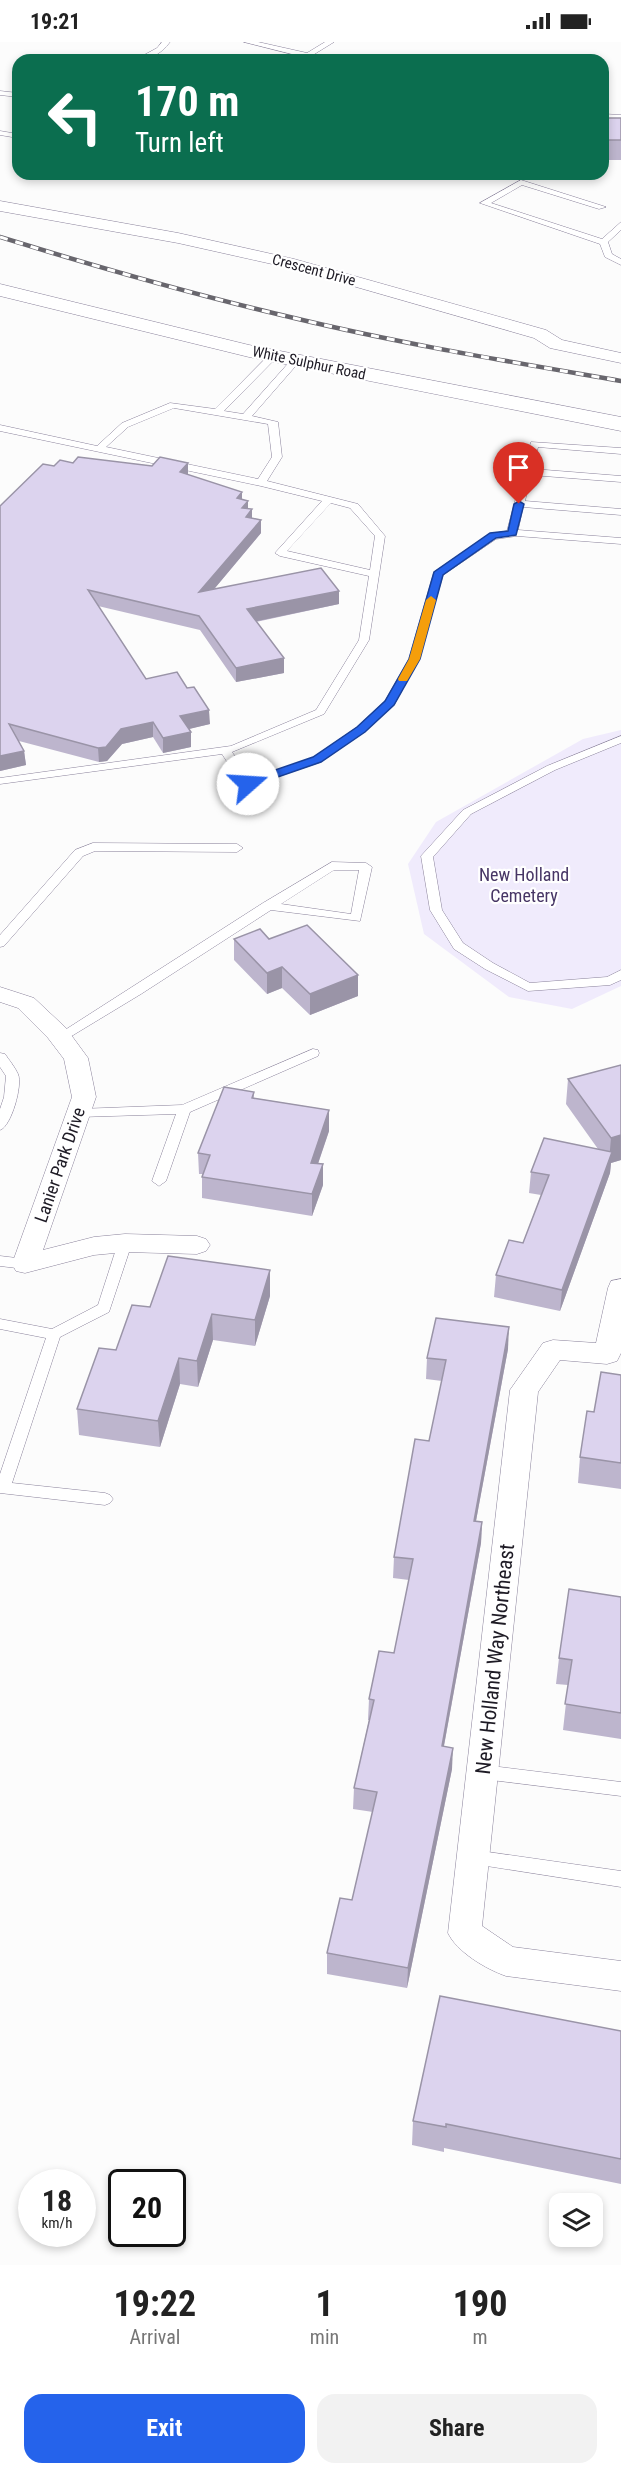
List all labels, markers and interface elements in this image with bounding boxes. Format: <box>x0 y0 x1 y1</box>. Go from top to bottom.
text: 19:21 <box>30 9 81 34</box>
text: 170 m <box>135 77 240 126</box>
icon: left <box>36 78 114 156</box>
text: Turn left <box>135 127 224 159</box>
street label: Crescent Drive <box>270 250 358 290</box>
street label: White Sulphur Road <box>251 342 367 384</box>
pin <box>493 442 544 504</box>
icon: arrive <box>502 451 535 484</box>
position arrow <box>216 752 280 816</box>
park label: New Holland Cemetery <box>479 864 569 906</box>
street label: Lanier Park Drive <box>30 1105 89 1225</box>
street label: New Holland Way Northeast <box>471 1543 519 1775</box>
speed limit sign: 20 <box>108 2169 186 2247</box>
text: 18 <box>42 2183 72 2218</box>
map controls <box>549 2193 603 2247</box>
button: layers <box>549 2193 603 2247</box>
text: km/h <box>42 2214 72 2232</box>
text: 19:22 <box>114 2283 196 2325</box>
text: 1 <box>315 2283 334 2325</box>
text: 190 <box>453 2283 507 2325</box>
text: Arrival <box>129 2325 180 2349</box>
text: min <box>310 2325 339 2349</box>
text: m <box>473 2325 488 2349</box>
button: Exit <box>24 2394 305 2463</box>
button: Share <box>317 2394 597 2463</box>

